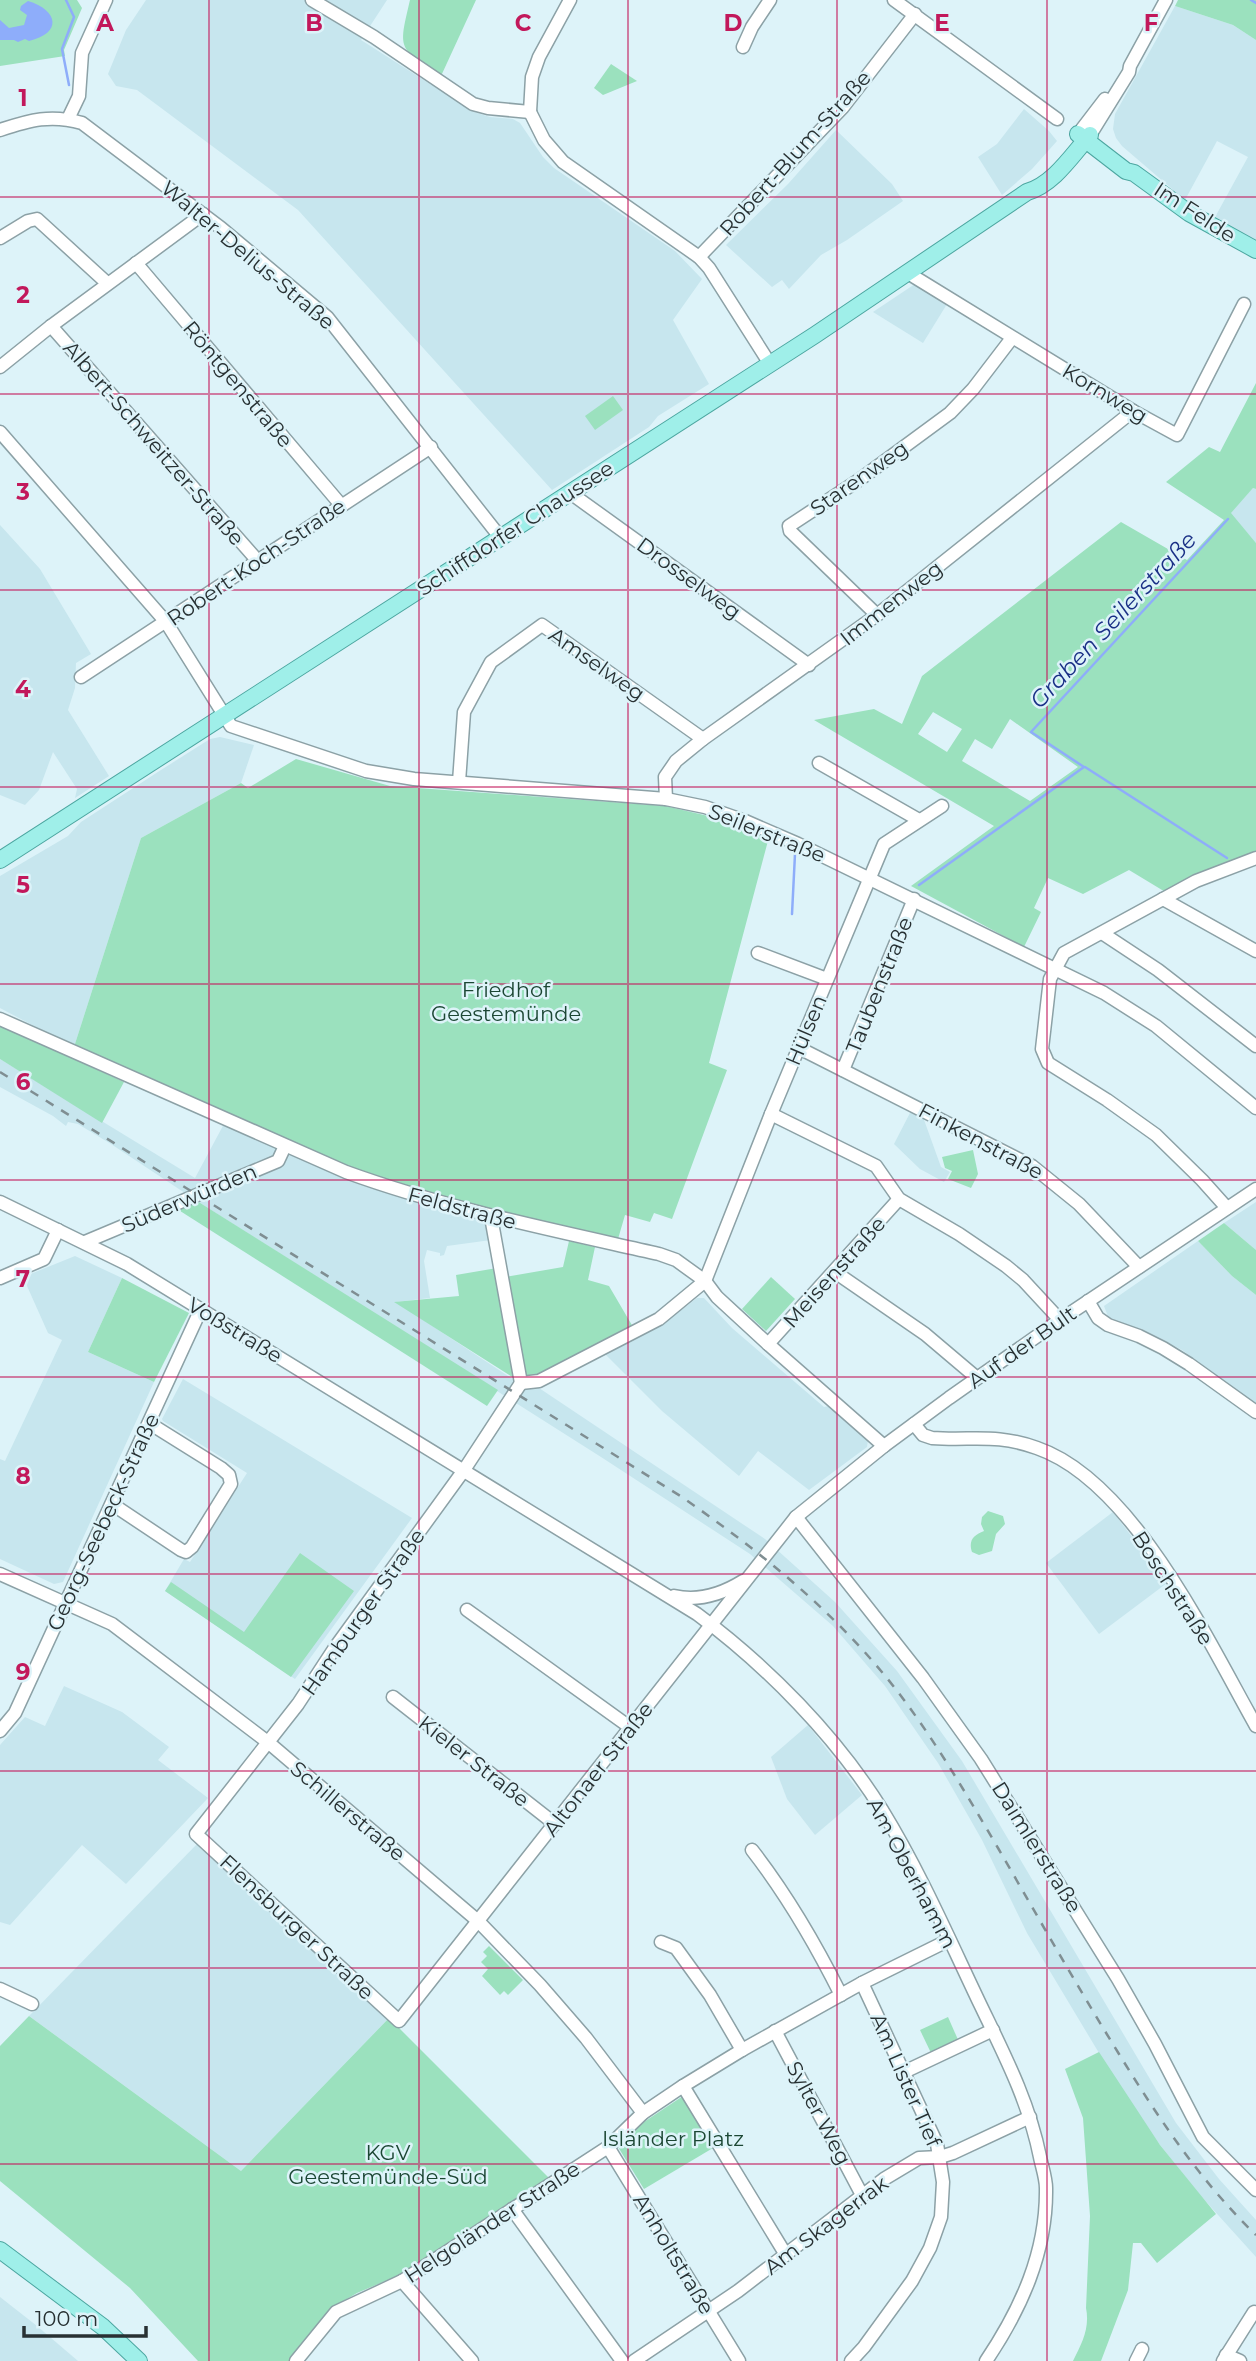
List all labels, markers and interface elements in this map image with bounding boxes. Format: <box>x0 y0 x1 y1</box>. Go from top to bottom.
text: A <box>95 9 114 37</box>
text: B <box>305 9 323 37</box>
text: C <box>515 9 532 37</box>
text: D <box>724 9 743 37</box>
text: E <box>934 9 950 37</box>
text: F <box>1144 9 1159 37</box>
street label: Robert-Blum-Straße <box>714 65 876 241</box>
text: 1 <box>18 84 28 112</box>
street label: Walter-Delius-Straße <box>156 175 340 335</box>
street label: Im Felde <box>1149 176 1241 248</box>
text: 2 <box>16 281 30 309</box>
street label: Röntgenstraße <box>178 316 298 452</box>
street label: Albert-Schweitzer-Straße <box>58 336 250 550</box>
street label: Kornweg <box>1058 358 1152 428</box>
street label: Starenweg <box>805 435 913 521</box>
street label: Schiffdorfer Chaussee <box>412 455 618 601</box>
text: 3 <box>15 478 30 506</box>
street label: Robert-Koch-Straße <box>162 493 350 631</box>
water label: Graben Seilerstraße <box>1024 526 1202 714</box>
street label: Drosselweg <box>632 532 746 624</box>
street label: Immenweg <box>835 555 947 651</box>
street label: Amselweg <box>544 622 650 706</box>
text: 4 <box>15 675 31 703</box>
street label: Seilerstraße <box>705 798 829 868</box>
text: 5 <box>16 871 30 899</box>
street label: Taubenstraße <box>840 913 918 1057</box>
park label: Friedhof Geestemünde <box>431 977 581 1026</box>
street label: Hülsen <box>780 991 832 1069</box>
text: 6 <box>16 1068 31 1096</box>
street label: Finkenstraße <box>914 1098 1048 1184</box>
street label: Süderwürden <box>118 1158 260 1238</box>
street label: Feldstraße <box>405 1182 519 1234</box>
street label: Meisenstraße <box>778 1211 890 1333</box>
text: 7 <box>16 1265 30 1293</box>
street label: Voßstraße <box>183 1292 287 1368</box>
street label: Auf der Bult <box>963 1301 1081 1393</box>
street label: Georg-Seebeck-Straße <box>42 1409 164 1635</box>
text: 8 <box>15 1462 31 1490</box>
street label: Hamburger Straße <box>296 1524 430 1700</box>
street label: Boschstraße <box>1127 1526 1219 1650</box>
text: 9 <box>16 1658 30 1686</box>
street label: Altonaer Straße <box>538 1697 658 1841</box>
street label: Kieler Straße <box>414 1710 534 1812</box>
street label: Schillerstraße <box>285 1756 411 1866</box>
street label: Daimlerstraße <box>987 1777 1087 1917</box>
street label: Am Oberhamm <box>862 1793 962 1953</box>
street label: Flensburger Straße <box>215 1849 379 2005</box>
street label: Am Lister Tief <box>865 2009 947 2151</box>
street label: Sylter Weg <box>781 2057 857 2169</box>
park label: Isländer Platz <box>602 2126 744 2151</box>
park label: KGV Geestemünde-Süd <box>288 2140 488 2189</box>
street label: Helgoländer Straße <box>400 2156 584 2288</box>
street label: Am Skagerrak <box>759 2170 893 2280</box>
street label: Anholtstraße <box>628 2189 720 2319</box>
scale bar <box>24 2294 147 2338</box>
text: 100 m <box>35 2306 98 2331</box>

